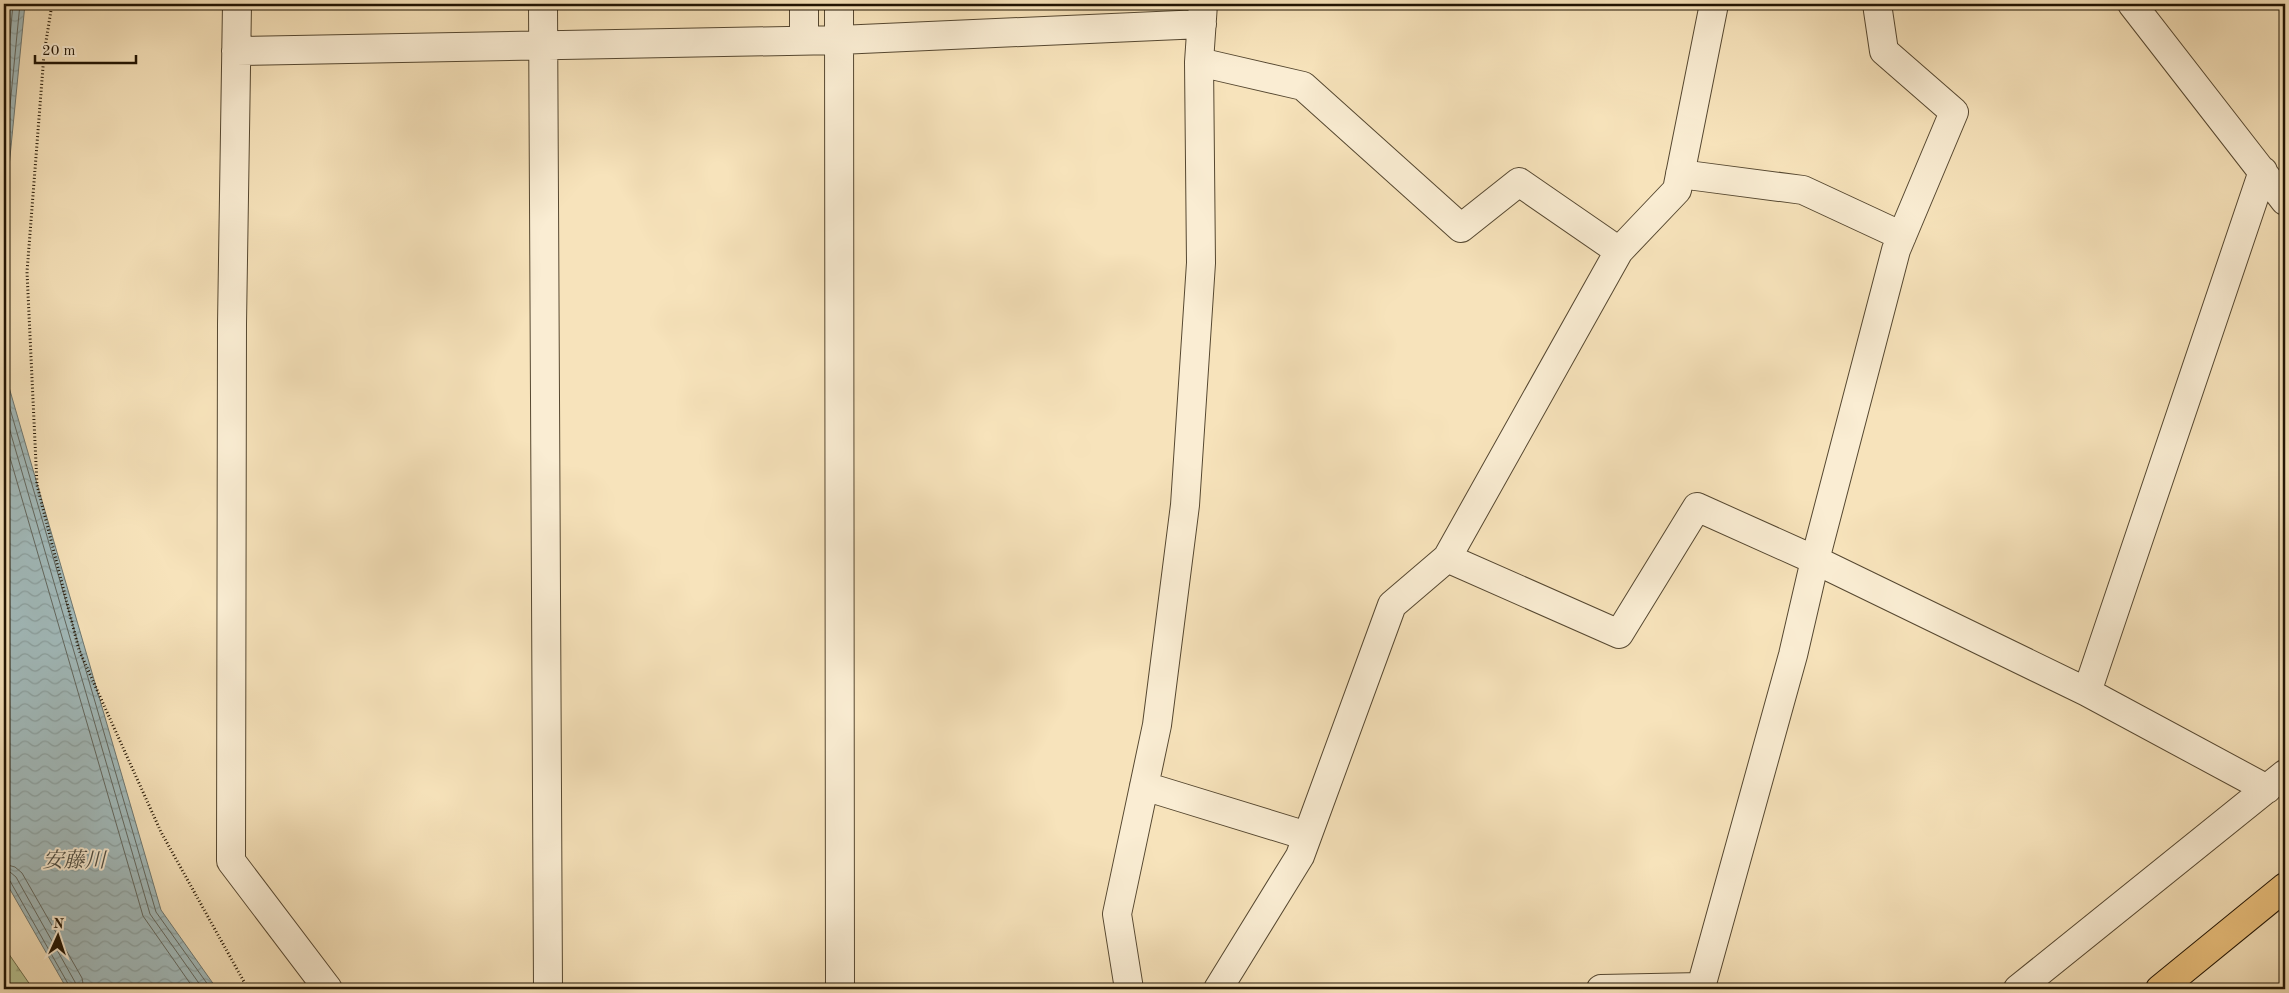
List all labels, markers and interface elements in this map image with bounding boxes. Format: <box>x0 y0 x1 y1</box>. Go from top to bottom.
scale bar <box>35 32 136 64</box>
text: 20 m <box>42 44 76 59</box>
water label: 安藤川 <box>43 849 107 872</box>
north arrow <box>32 910 82 960</box>
text: N <box>53 917 65 931</box>

